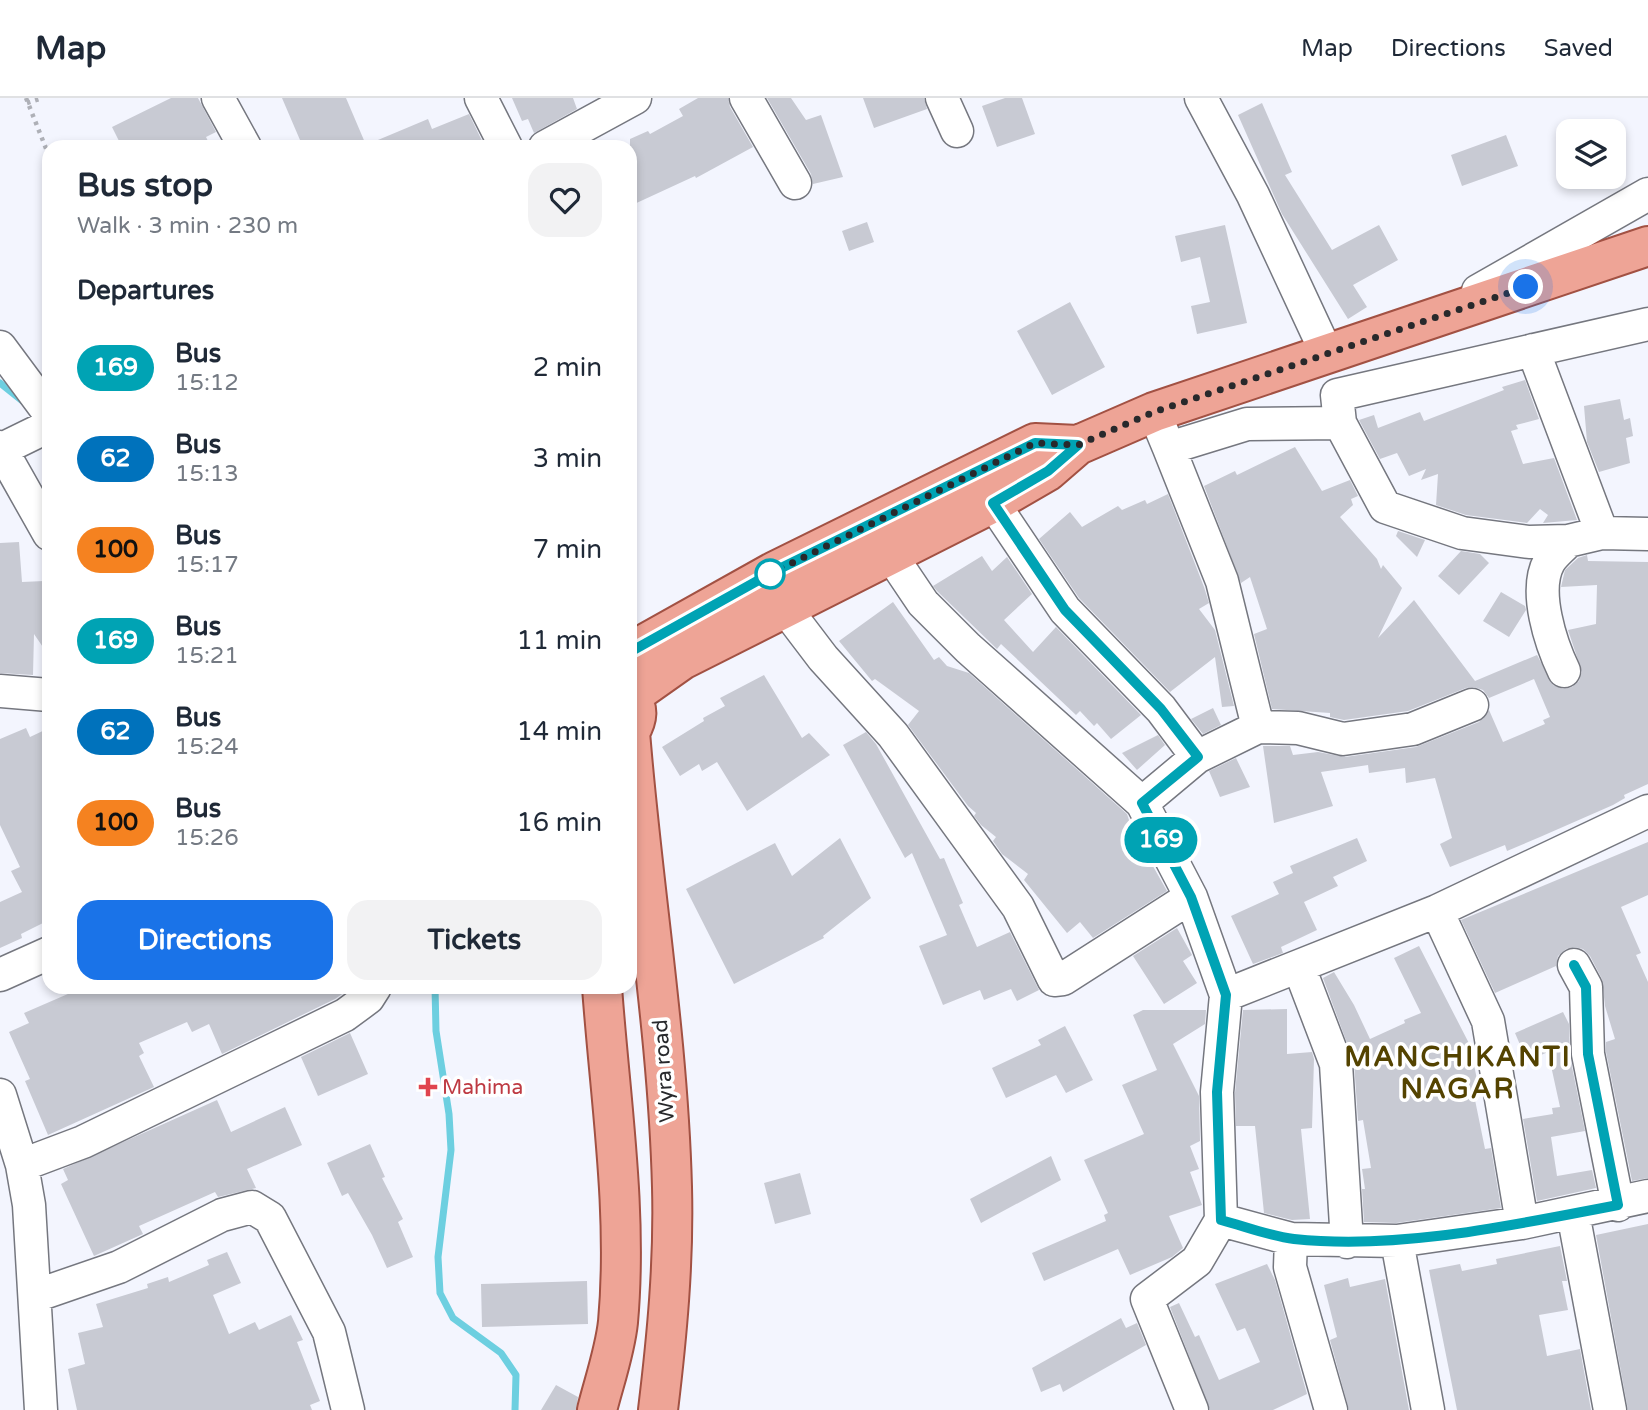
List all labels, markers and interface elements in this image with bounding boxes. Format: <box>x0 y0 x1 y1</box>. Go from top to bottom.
text: Map <box>35 29 106 68</box>
text: Map <box>1301 34 1353 63</box>
text: Directions <box>1391 34 1506 63</box>
text: Saved <box>1544 34 1613 63</box>
map controls <box>1556 119 1626 189</box>
button: layers <box>1556 119 1626 189</box>
button: heart <box>528 163 602 237</box>
text: Bus stop <box>77 166 213 205</box>
text: Walk · 3 min · 230 m <box>77 212 298 240</box>
your location <box>1508 269 1543 304</box>
text: Departures <box>77 275 214 306</box>
text: Bus <box>175 338 221 369</box>
text: 2 min <box>533 352 602 383</box>
text: 169 <box>93 353 138 382</box>
text: 15:12 <box>175 369 239 397</box>
text: Bus <box>175 429 221 460</box>
text: 3 min <box>533 443 602 474</box>
text: 62 <box>100 444 131 473</box>
text: 15:13 <box>175 460 239 488</box>
text: Bus <box>175 520 221 551</box>
text: 7 min <box>533 534 602 565</box>
text: 100 <box>93 535 138 564</box>
text: 15:17 <box>175 551 239 579</box>
unlabelled marker <box>755 559 785 589</box>
text: Bus <box>175 611 221 642</box>
text: 11 min <box>516 625 602 656</box>
text: 169 <box>93 626 138 655</box>
text: 15:21 <box>175 642 239 670</box>
text: Bus <box>175 702 221 733</box>
text: 14 min <box>516 716 602 747</box>
text: 62 <box>100 717 131 746</box>
text: 15:24 <box>175 733 239 761</box>
text: Bus <box>175 793 221 824</box>
text: 16 min <box>516 807 602 838</box>
text: 100 <box>93 808 138 837</box>
line badge: 169 <box>1121 817 1201 863</box>
text: 15:26 <box>175 824 239 852</box>
text: 169 <box>1138 825 1184 854</box>
button: Directions <box>77 900 333 980</box>
button: Tickets <box>347 900 602 980</box>
street label: Wyra road <box>648 1019 680 1123</box>
district label: MANCHIKANTI NAGAR <box>1344 1040 1572 1106</box>
place label: Mahima <box>442 1075 523 1100</box>
marker: Mahima <box>420 1079 436 1095</box>

